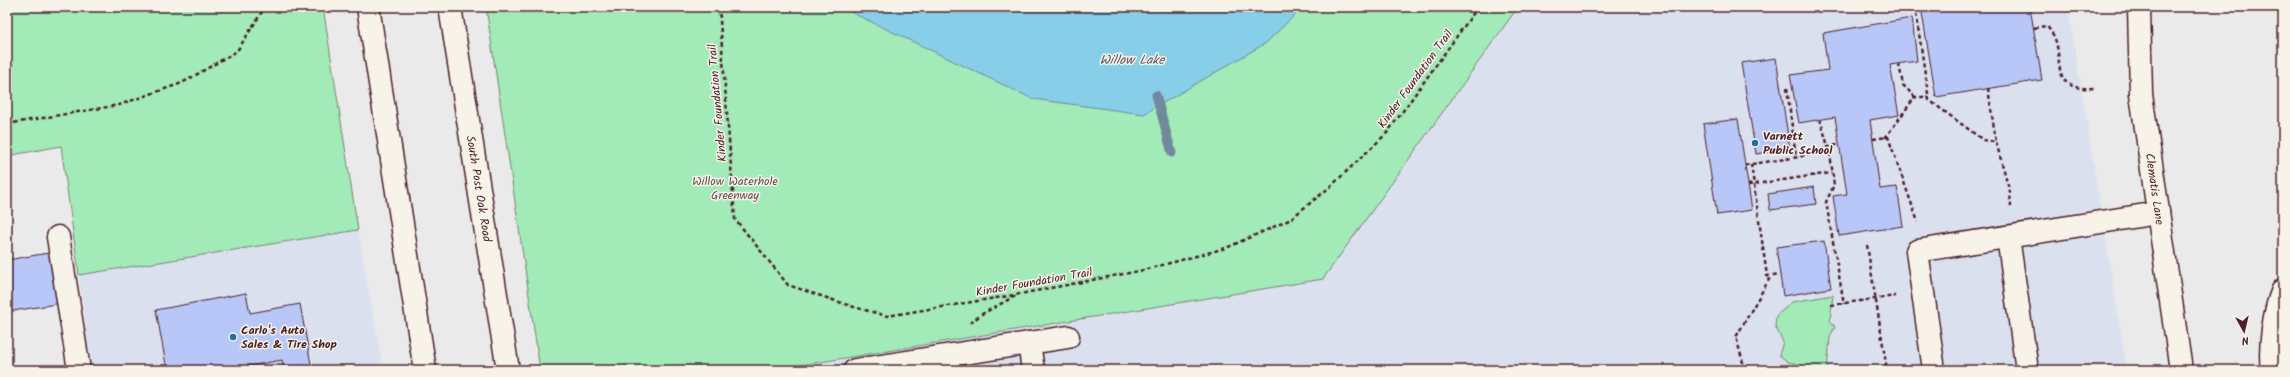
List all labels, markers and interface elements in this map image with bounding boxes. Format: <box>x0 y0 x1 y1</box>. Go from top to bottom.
street label: Kinder Foundation Trail <box>1373 26 1458 133</box>
street label: Kinder Foundation Trail <box>703 43 732 163</box>
water label: Willow Lake <box>1100 50 1165 71</box>
place label: Varnett Public School <box>1763 127 1833 160</box>
street label: South Post Oak Road <box>461 134 497 244</box>
marker: Varnett Public School <box>1750 138 1760 148</box>
street label: Clematis Lane <box>2140 152 2169 227</box>
park label: Willow Waterhole Greenway <box>692 172 778 205</box>
street label: Kinder Foundation Trail <box>974 263 1094 302</box>
north arrow <box>2224 311 2264 351</box>
place label: Carlo's Auto Sales & Tire Shop <box>241 321 337 354</box>
text: N <box>2241 331 2250 349</box>
marker: Carlo's Auto Sales & Tire Shop <box>228 332 238 342</box>

